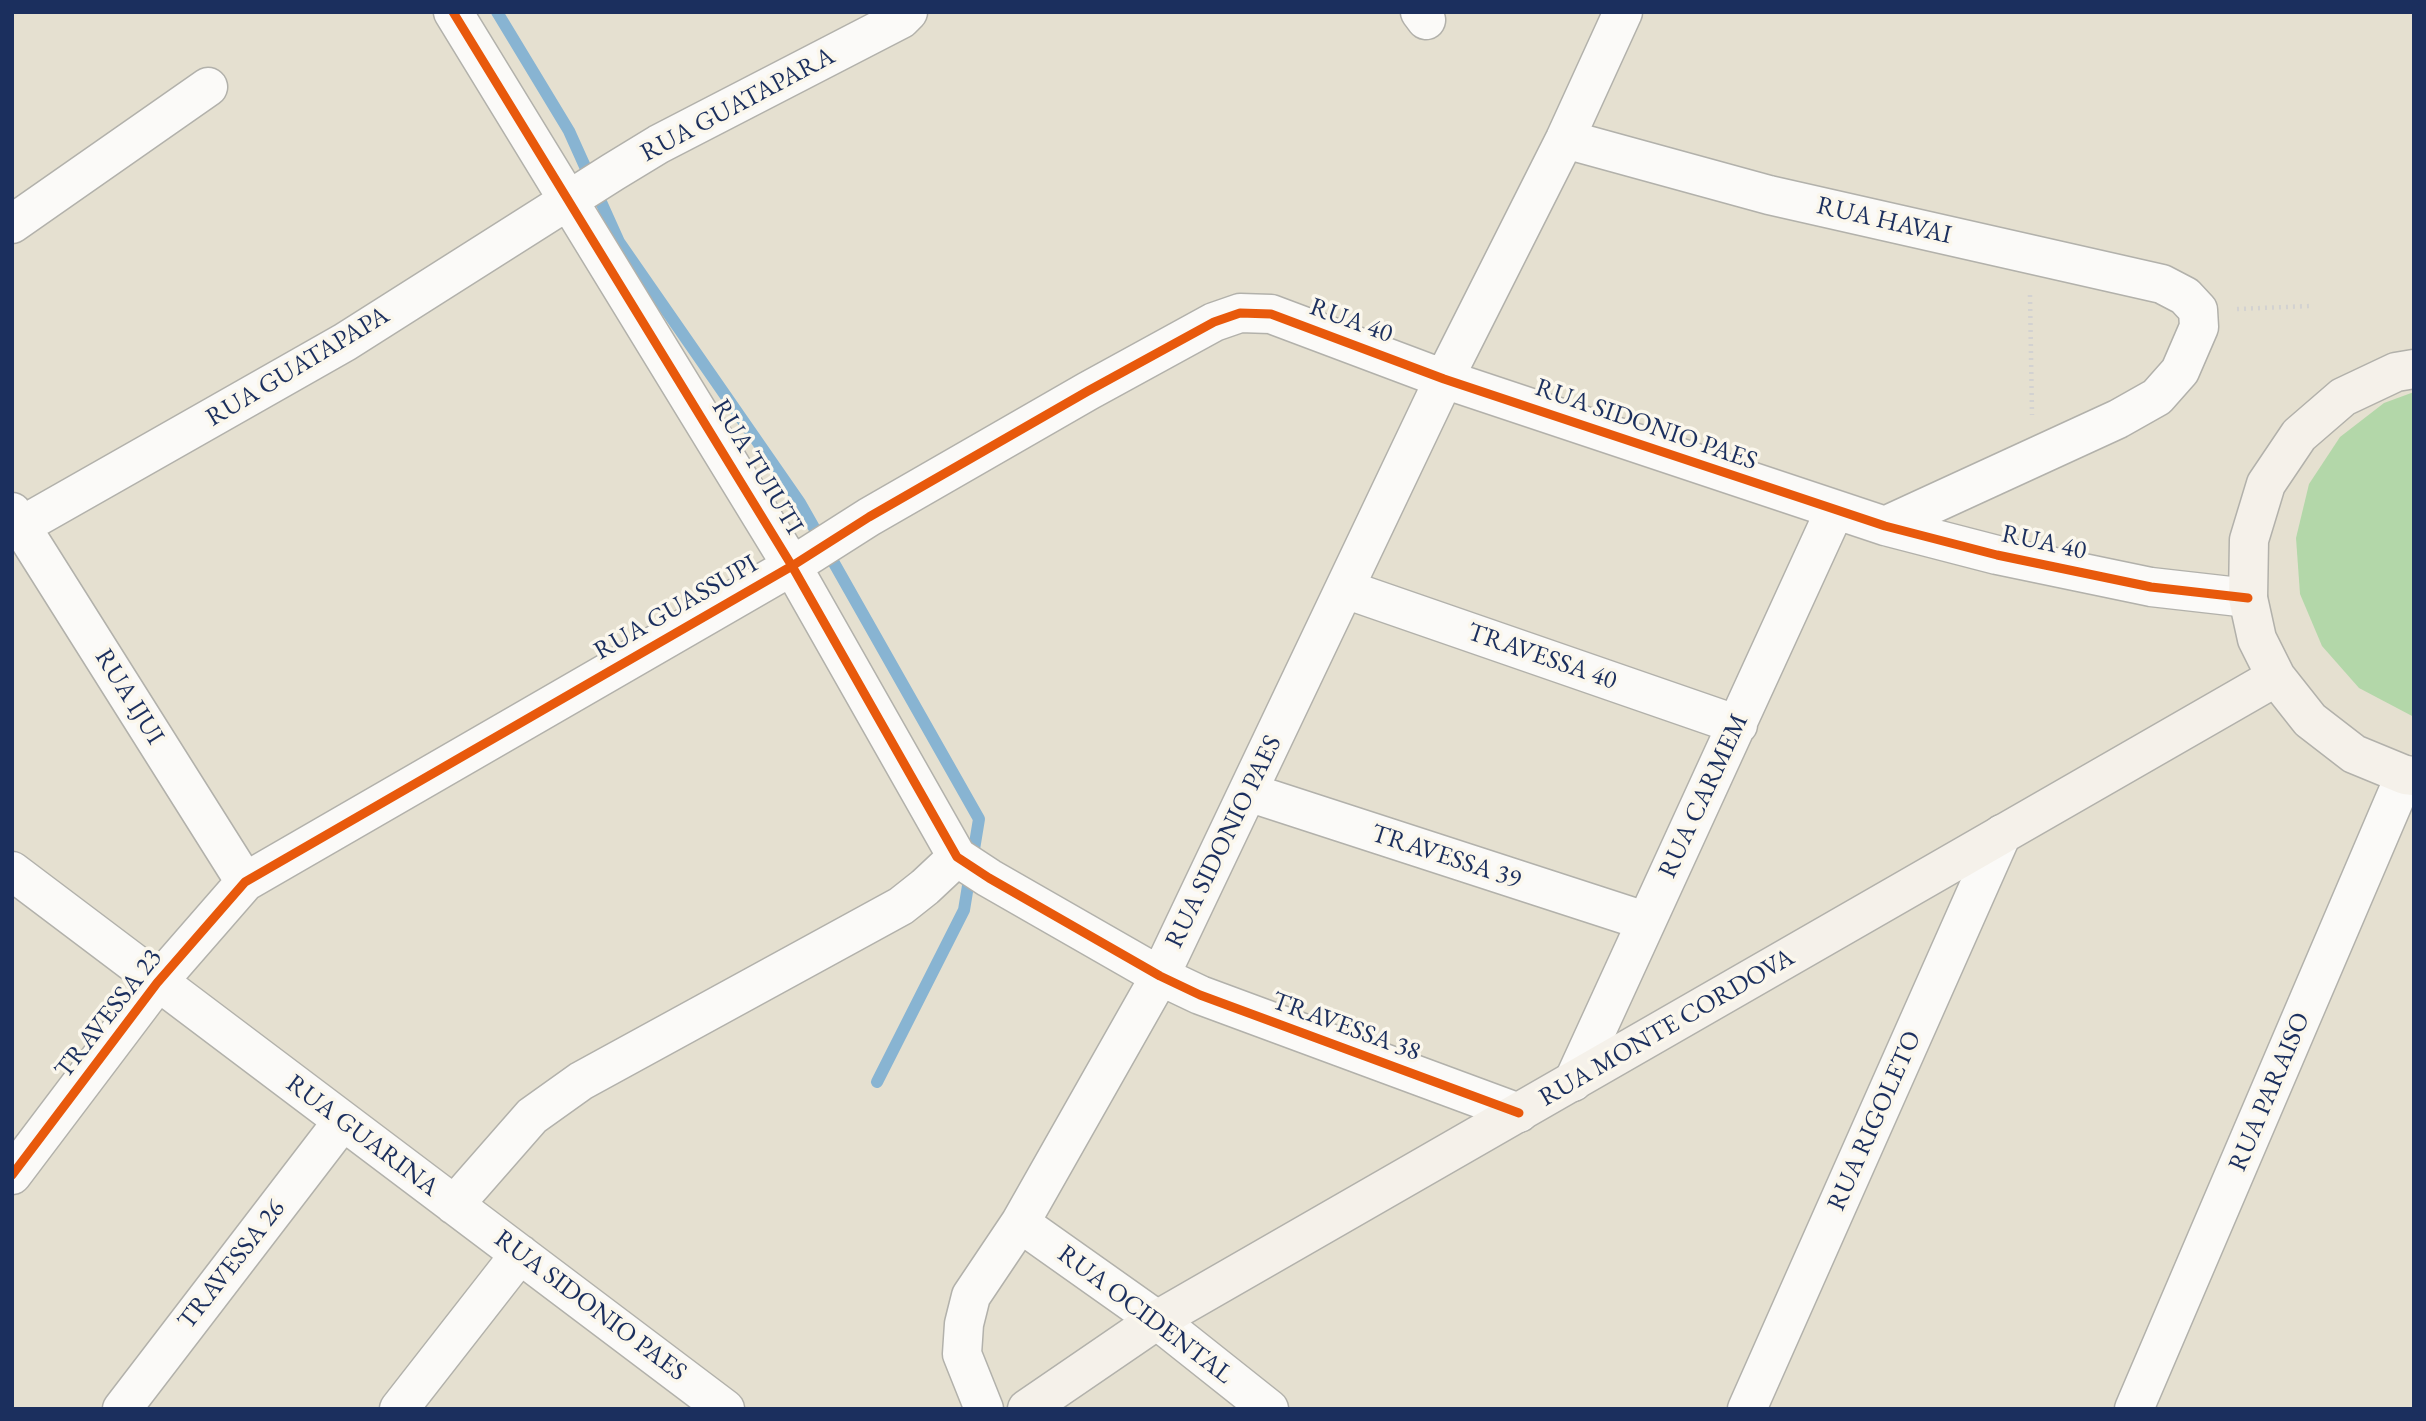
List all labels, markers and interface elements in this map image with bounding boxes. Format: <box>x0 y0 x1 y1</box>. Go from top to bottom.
street label: RUA GUATAPARA <box>636 41 840 169</box>
street label: RUA HAVAI <box>1814 190 1954 252</box>
street label: RUA 40 <box>1305 292 1397 350</box>
street label: RUA GUATAPAPA <box>201 300 395 434</box>
street label: RUA SIDONIO PAES <box>1531 372 1761 478</box>
street label: RUA TUIUTI <box>705 394 809 540</box>
street label: RUA 40 <box>1999 519 2089 567</box>
street label: RUA GUASSUPI <box>589 549 763 667</box>
street label: TRAVESSA 40 <box>1463 617 1621 697</box>
street label: RUA IJUI <box>88 644 170 750</box>
street label: RUA CARMEM <box>1652 709 1756 883</box>
street label: RUA SIDONIO PAES <box>1159 731 1289 953</box>
street label: TRAVESSA 39 <box>1367 818 1525 896</box>
street label: RUA MONTE CORDOVA <box>1534 942 1800 1114</box>
street label: TRAVESSA 23 <box>49 943 169 1085</box>
street label: TRAVESSA 38 <box>1267 986 1425 1068</box>
street label: RUA PARAISO <box>2223 1008 2317 1176</box>
street label: RUA RIGOLETO <box>1821 1026 1929 1216</box>
street label: RUA GUARINA <box>280 1068 444 1204</box>
street label: TRAVESSA 26 <box>172 1194 292 1336</box>
street label: RUA SIDONIO PAES <box>488 1224 692 1388</box>
street label: RUA OCIDENTAL <box>1051 1239 1239 1391</box>

